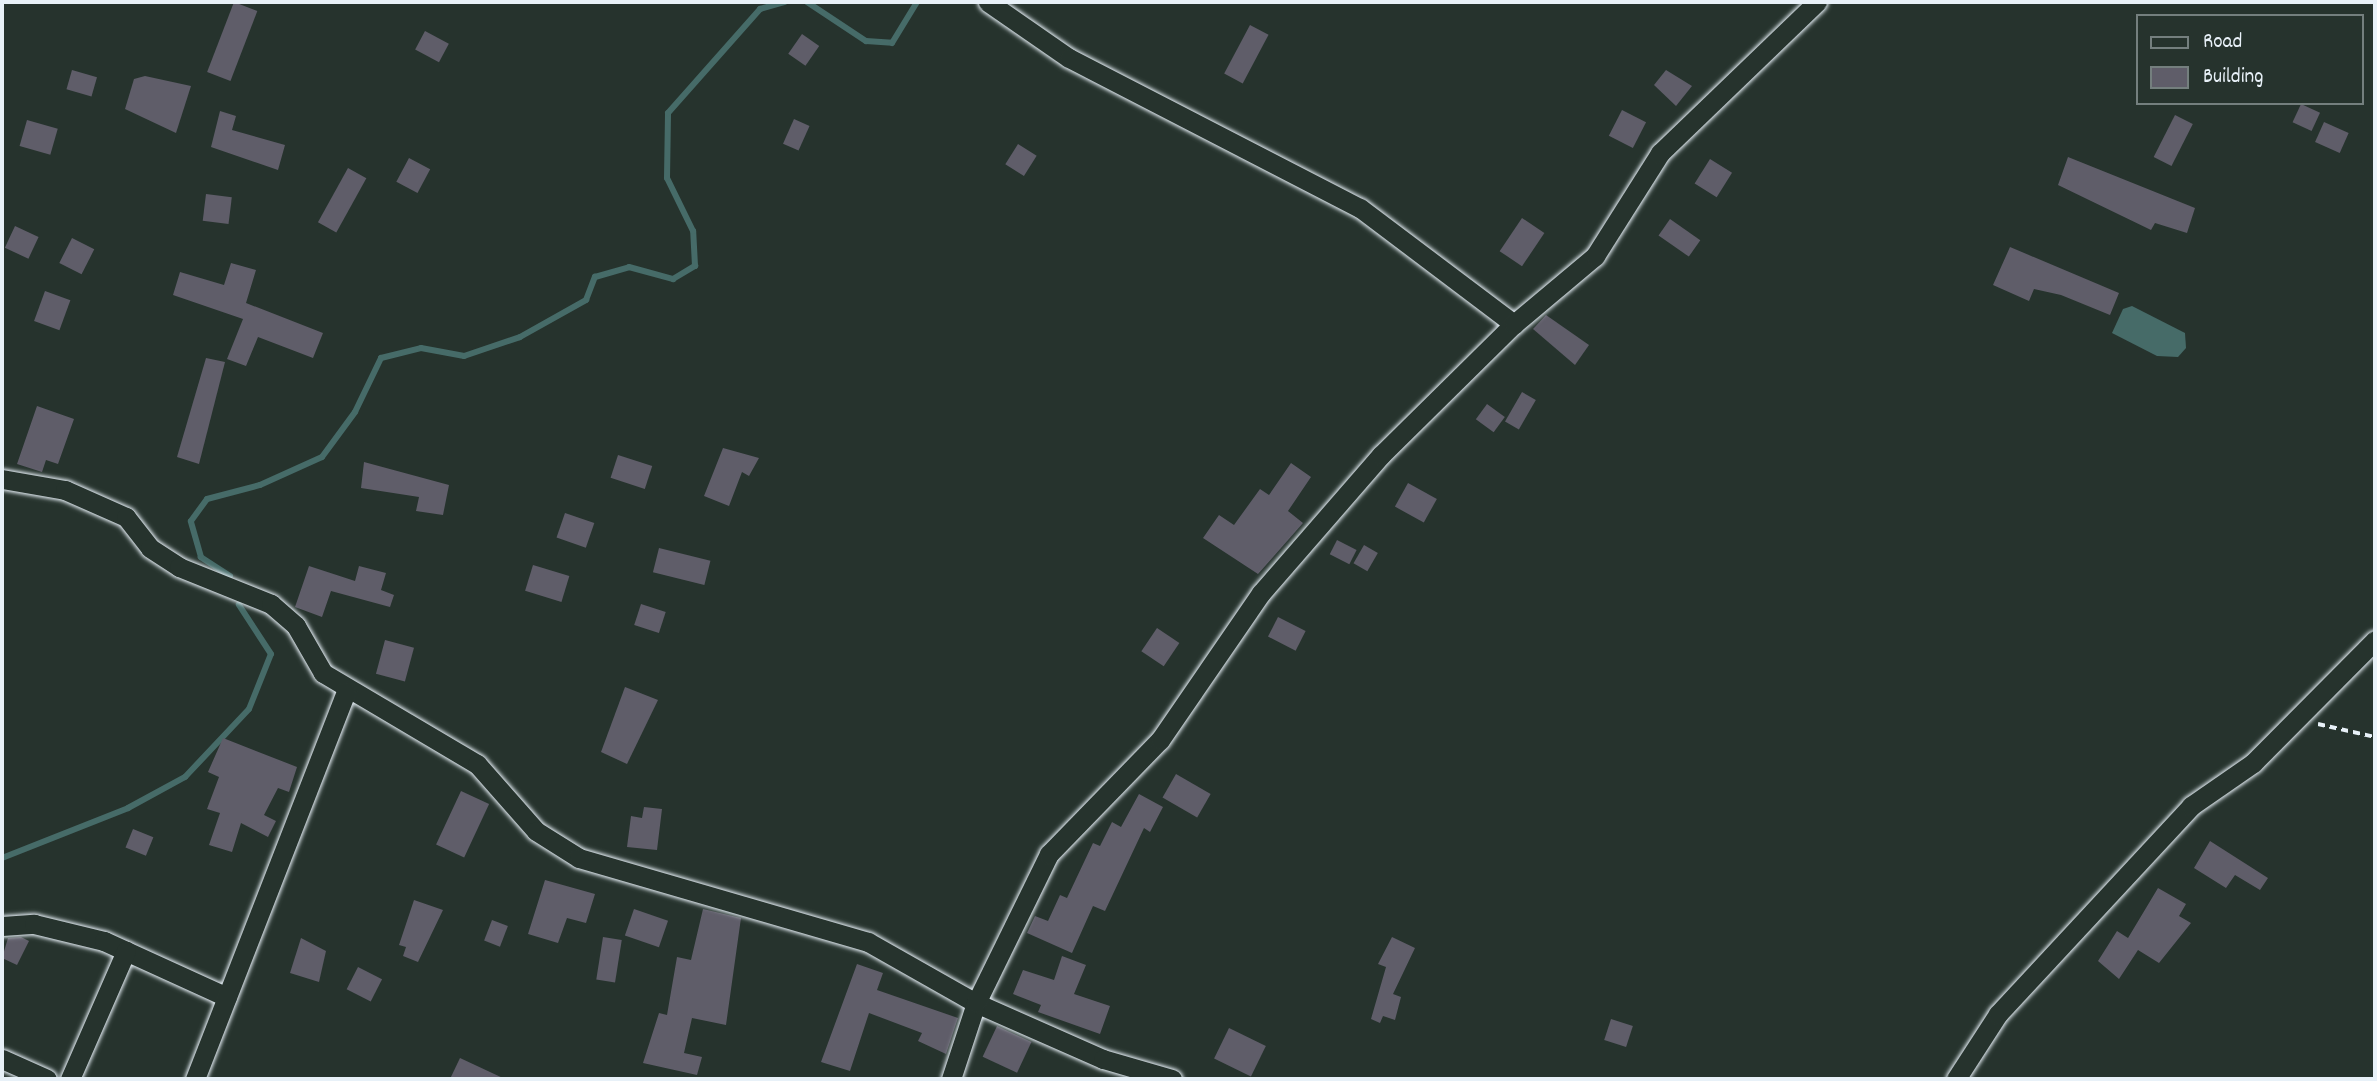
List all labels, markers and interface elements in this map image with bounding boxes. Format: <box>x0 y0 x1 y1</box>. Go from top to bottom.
legend <box>2136 14 2363 105</box>
text: Road <box>2203 28 2242 58</box>
text: Building <box>2203 63 2263 93</box>

